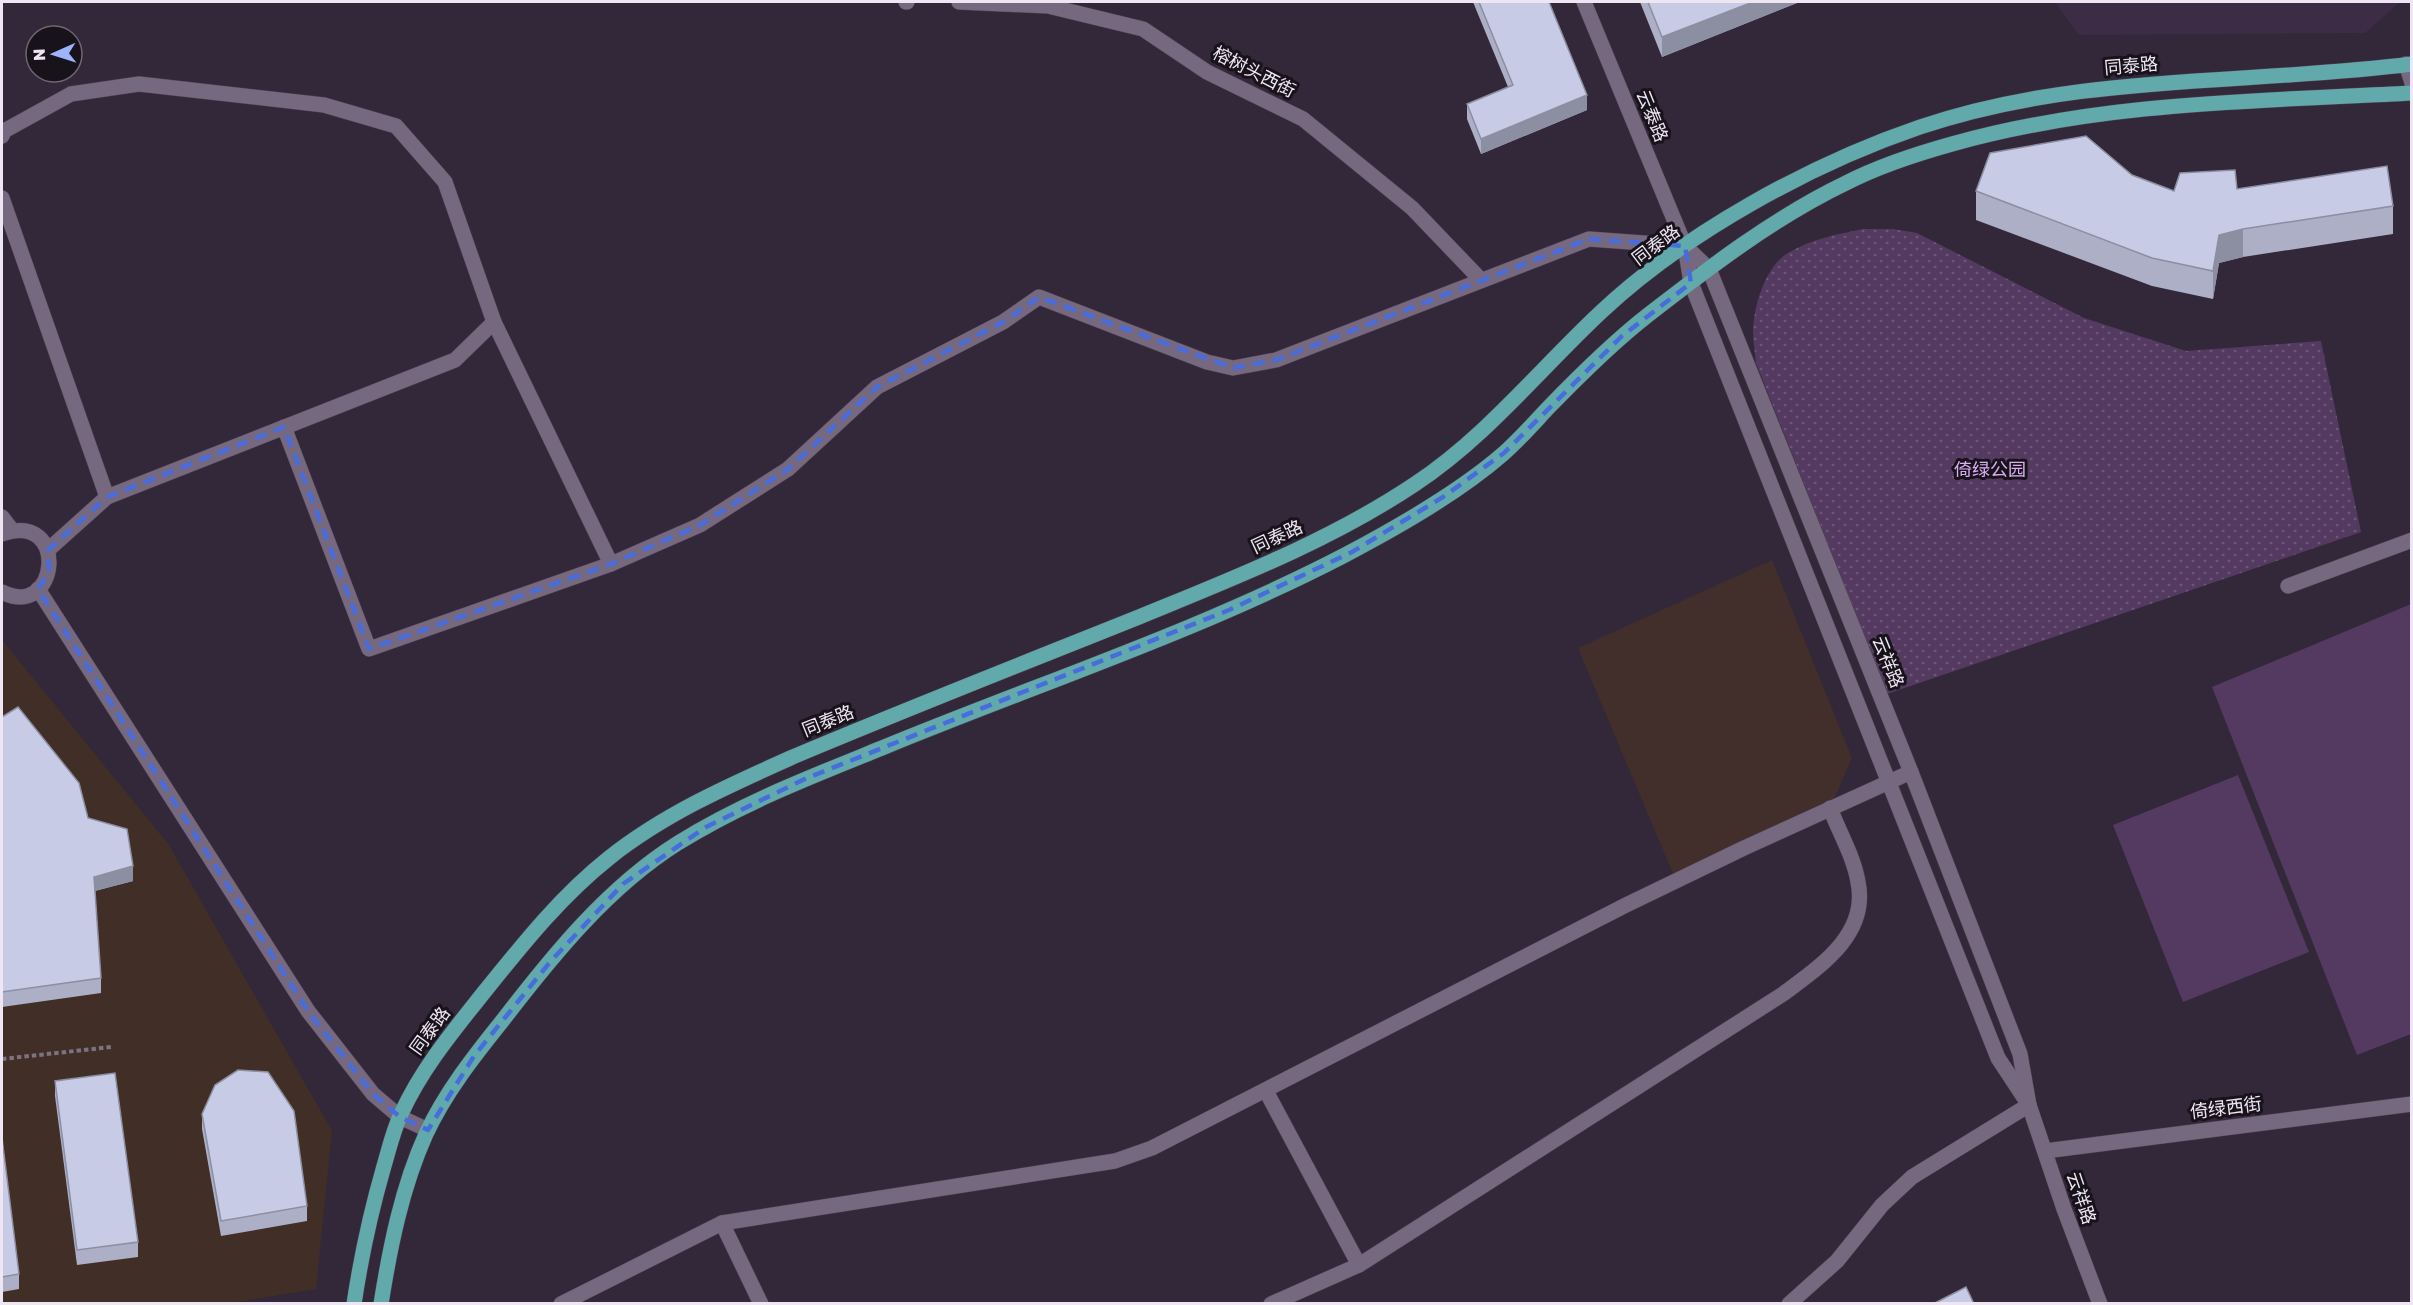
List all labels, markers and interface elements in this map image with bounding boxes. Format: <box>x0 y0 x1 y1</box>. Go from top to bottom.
north arrow <box>24 24 84 84</box>
street label: 榕树头西街 <box>1209 41 1300 101</box>
text: N <box>29 48 49 61</box>
street label: 同泰路 <box>2103 52 2159 78</box>
street label: 云泰路 <box>1633 86 1673 145</box>
street label: 同泰路 <box>1627 219 1684 269</box>
park label: 倚绿公园 <box>1954 458 2026 480</box>
street label: 同泰路 <box>1247 515 1306 557</box>
street label: 云祥路 <box>1869 632 1909 691</box>
street label: 同泰路 <box>798 700 857 740</box>
street label: 同泰路 <box>404 1002 454 1059</box>
street label: 倚绿西街 <box>2189 1092 2263 1122</box>
street label: 云祥路 <box>2063 1169 2101 1227</box>

